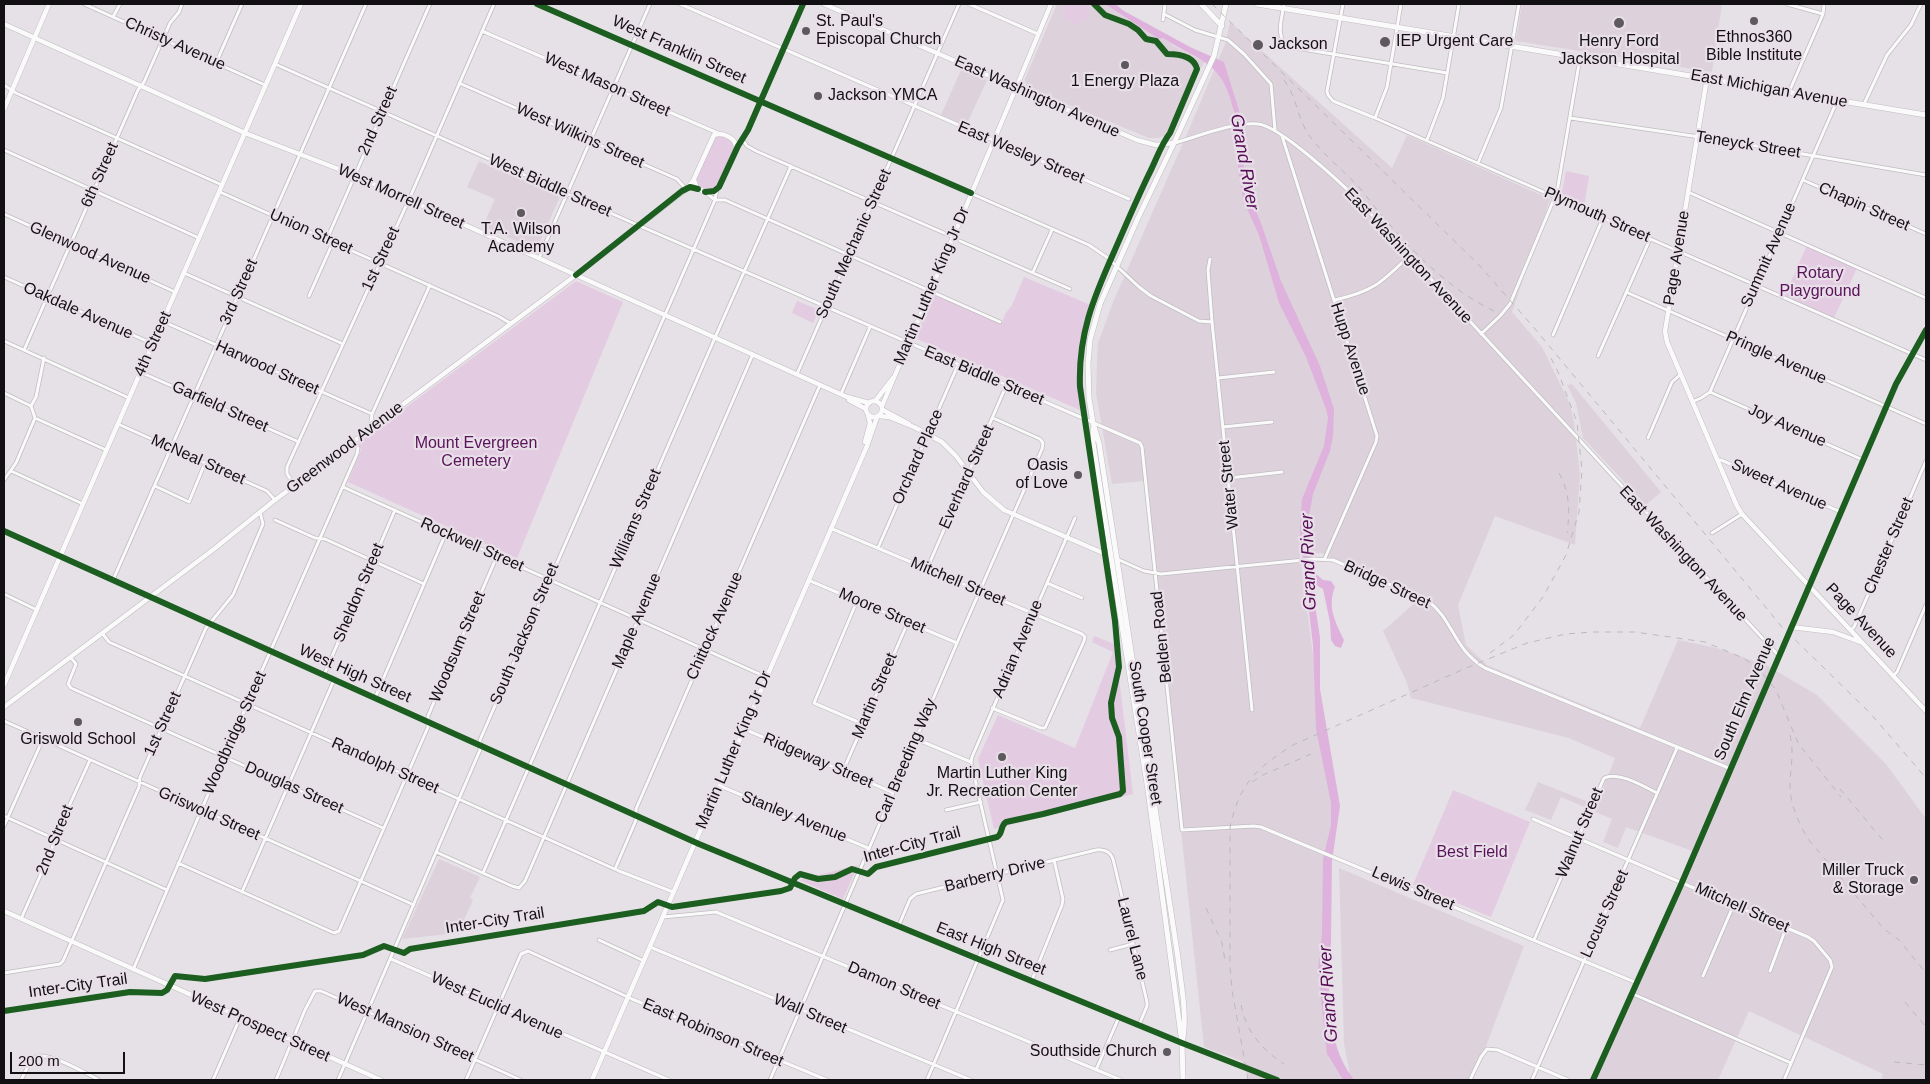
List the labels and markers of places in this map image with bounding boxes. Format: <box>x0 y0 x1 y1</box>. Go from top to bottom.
place label: St. Paul's Episcopal Church <box>816 12 941 50</box>
marker: Ethnos360 Bible Institute <box>1748 15 1760 27</box>
marker: Henry Ford Jackson Hospital <box>1612 16 1626 30</box>
marker: St. Paul's Episcopal Church <box>800 25 812 37</box>
place label: Ethnos360 Bible Institute <box>1706 28 1802 66</box>
place label: IEP Urgent Care <box>1396 32 1513 52</box>
place label: Henry Ford Jackson Hospital <box>1559 32 1679 70</box>
place label: Jackson <box>1269 35 1328 55</box>
marker: IEP Urgent Care <box>1378 35 1392 49</box>
marker: Jackson <box>1251 38 1265 52</box>
marker: 1 Energy Plaza <box>1119 59 1131 71</box>
place label: 1 Energy Plaza <box>1071 72 1179 92</box>
place label: Jackson YMCA <box>828 86 937 106</box>
marker: Jackson YMCA <box>812 90 824 102</box>
marker: T.A. Wilson Academy <box>515 207 527 219</box>
place label: T.A. Wilson Academy <box>481 220 561 258</box>
place label: Oasis of Love <box>1016 456 1068 494</box>
marker: Oasis of Love <box>1072 469 1084 481</box>
marker: Griswold School <box>72 716 84 728</box>
place label: Griswold School <box>20 730 136 750</box>
marker: Martin Luther King Jr. Recreation Center <box>996 751 1008 763</box>
place label: Martin Luther King Jr. Recreation Center <box>926 764 1078 802</box>
place label: Miller Truck & Storage <box>1822 861 1904 899</box>
marker: Miller Truck & Storage <box>1908 874 1920 886</box>
place label: Southside Church <box>1030 1042 1157 1062</box>
marker: Southside Church <box>1161 1046 1173 1058</box>

